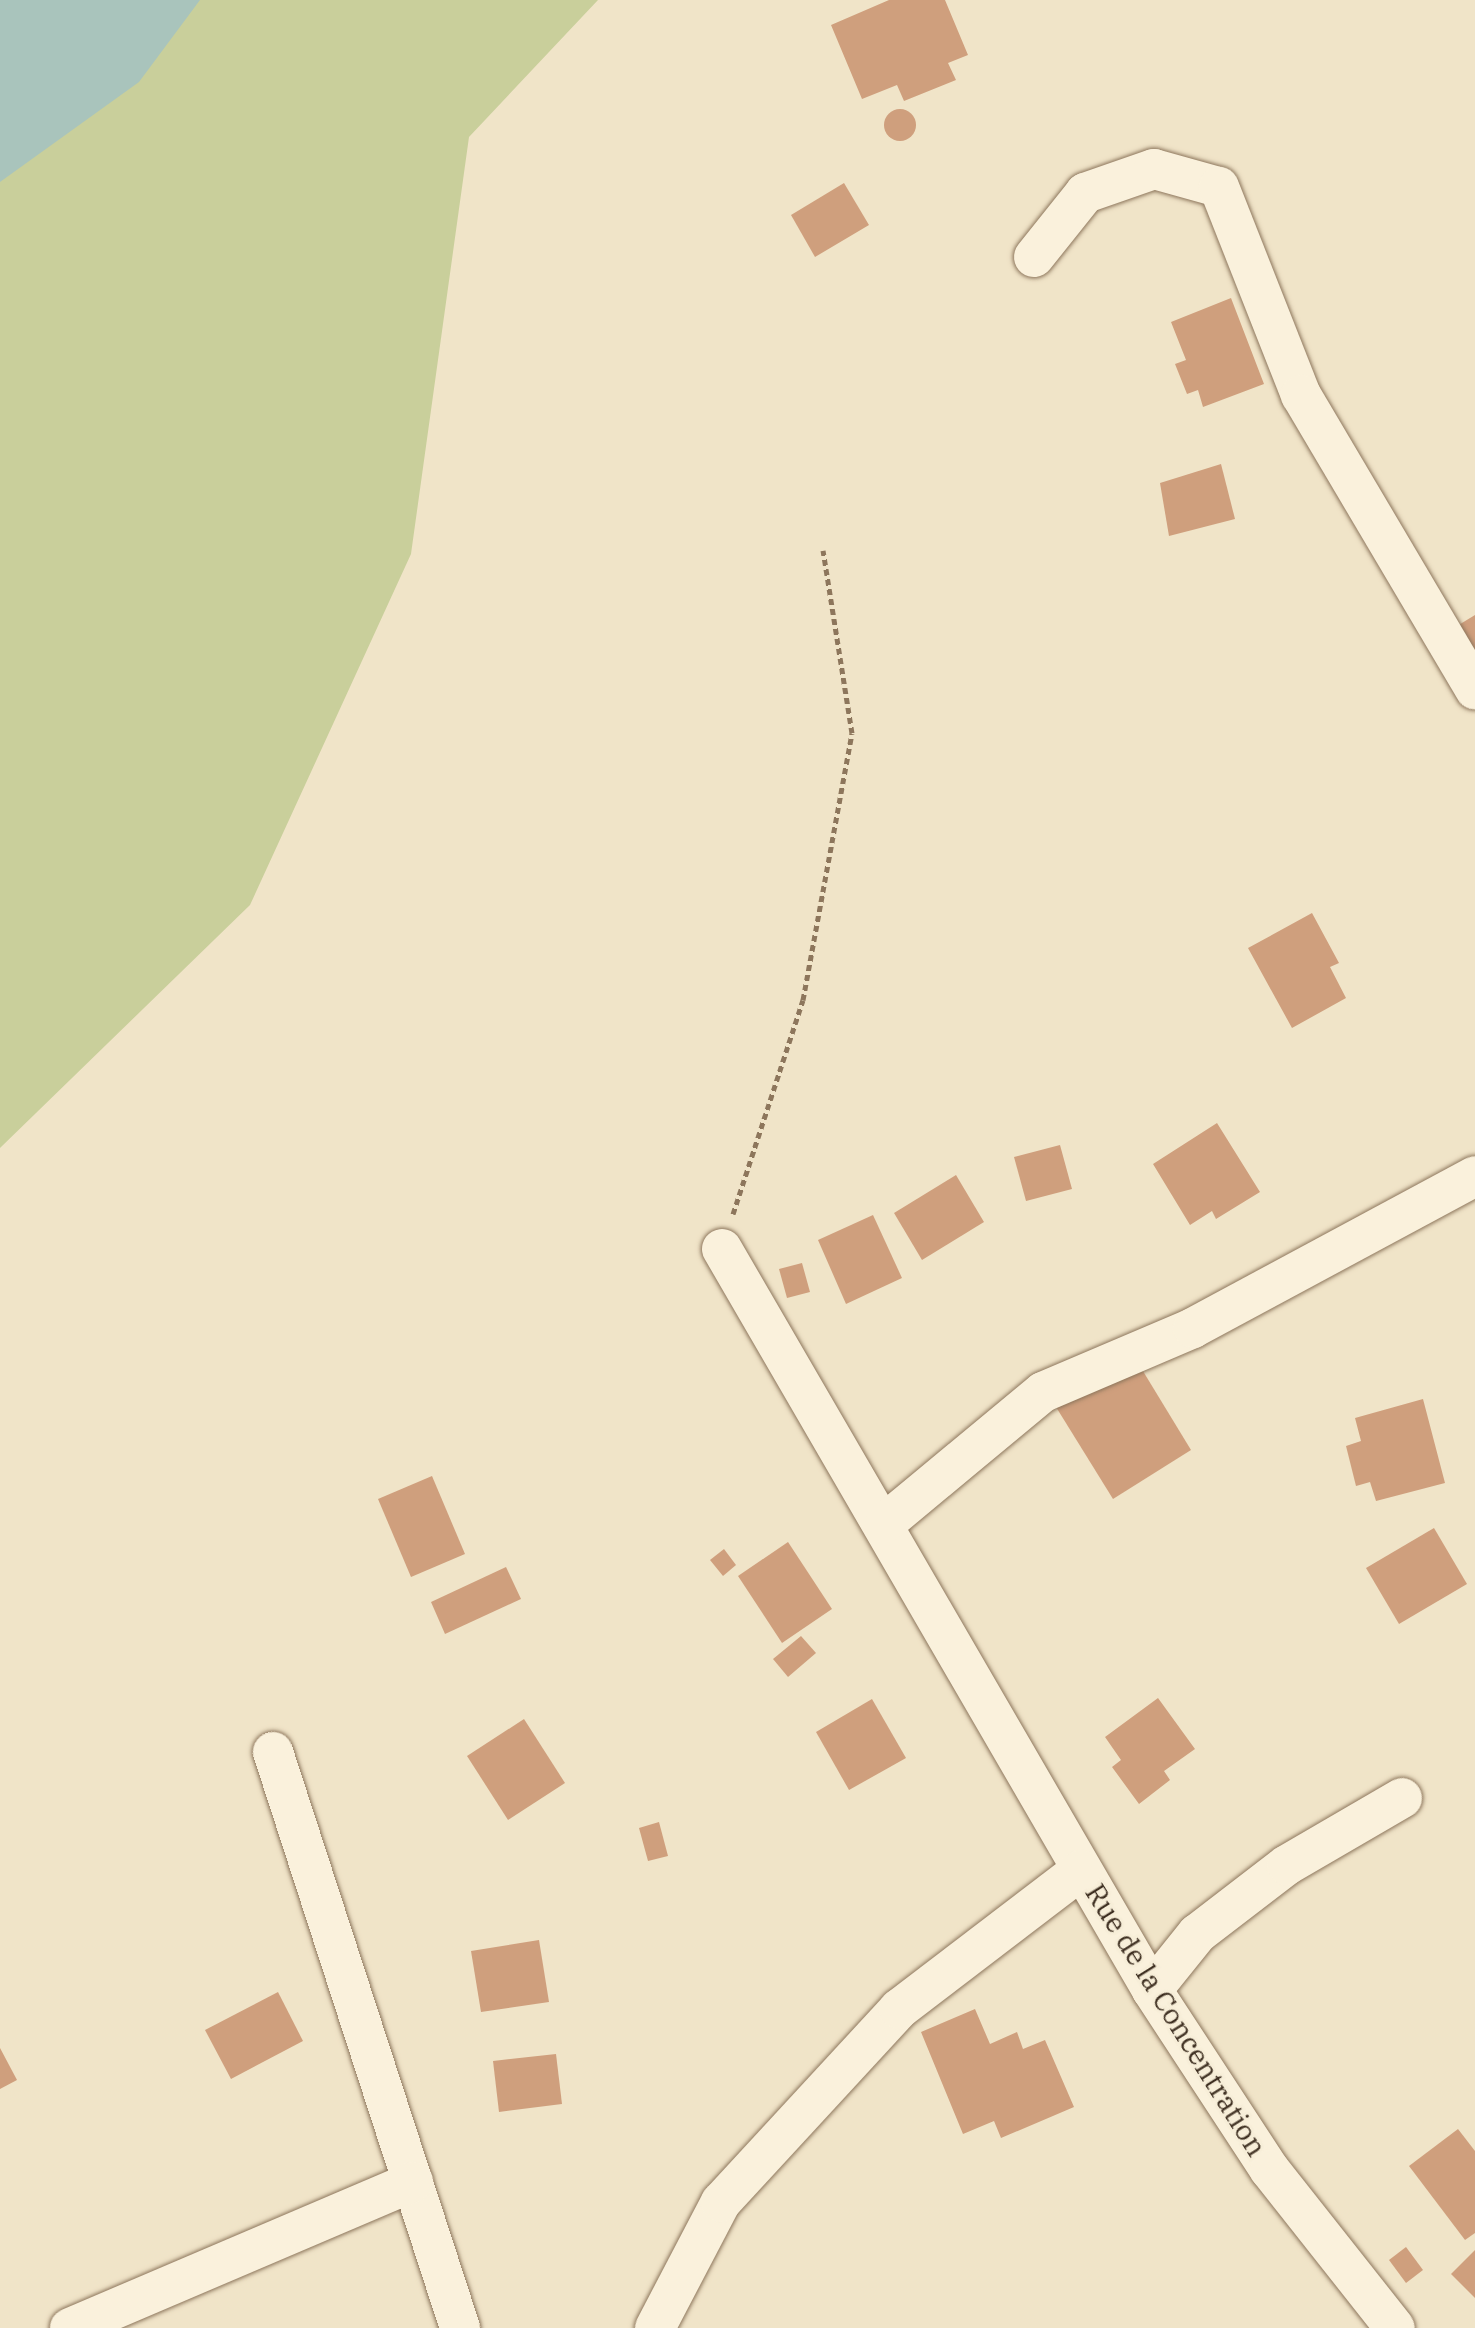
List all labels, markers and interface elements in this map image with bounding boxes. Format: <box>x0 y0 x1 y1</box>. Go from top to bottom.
street label: Rue de la Concentration <box>1078 1878 1274 2162</box>

